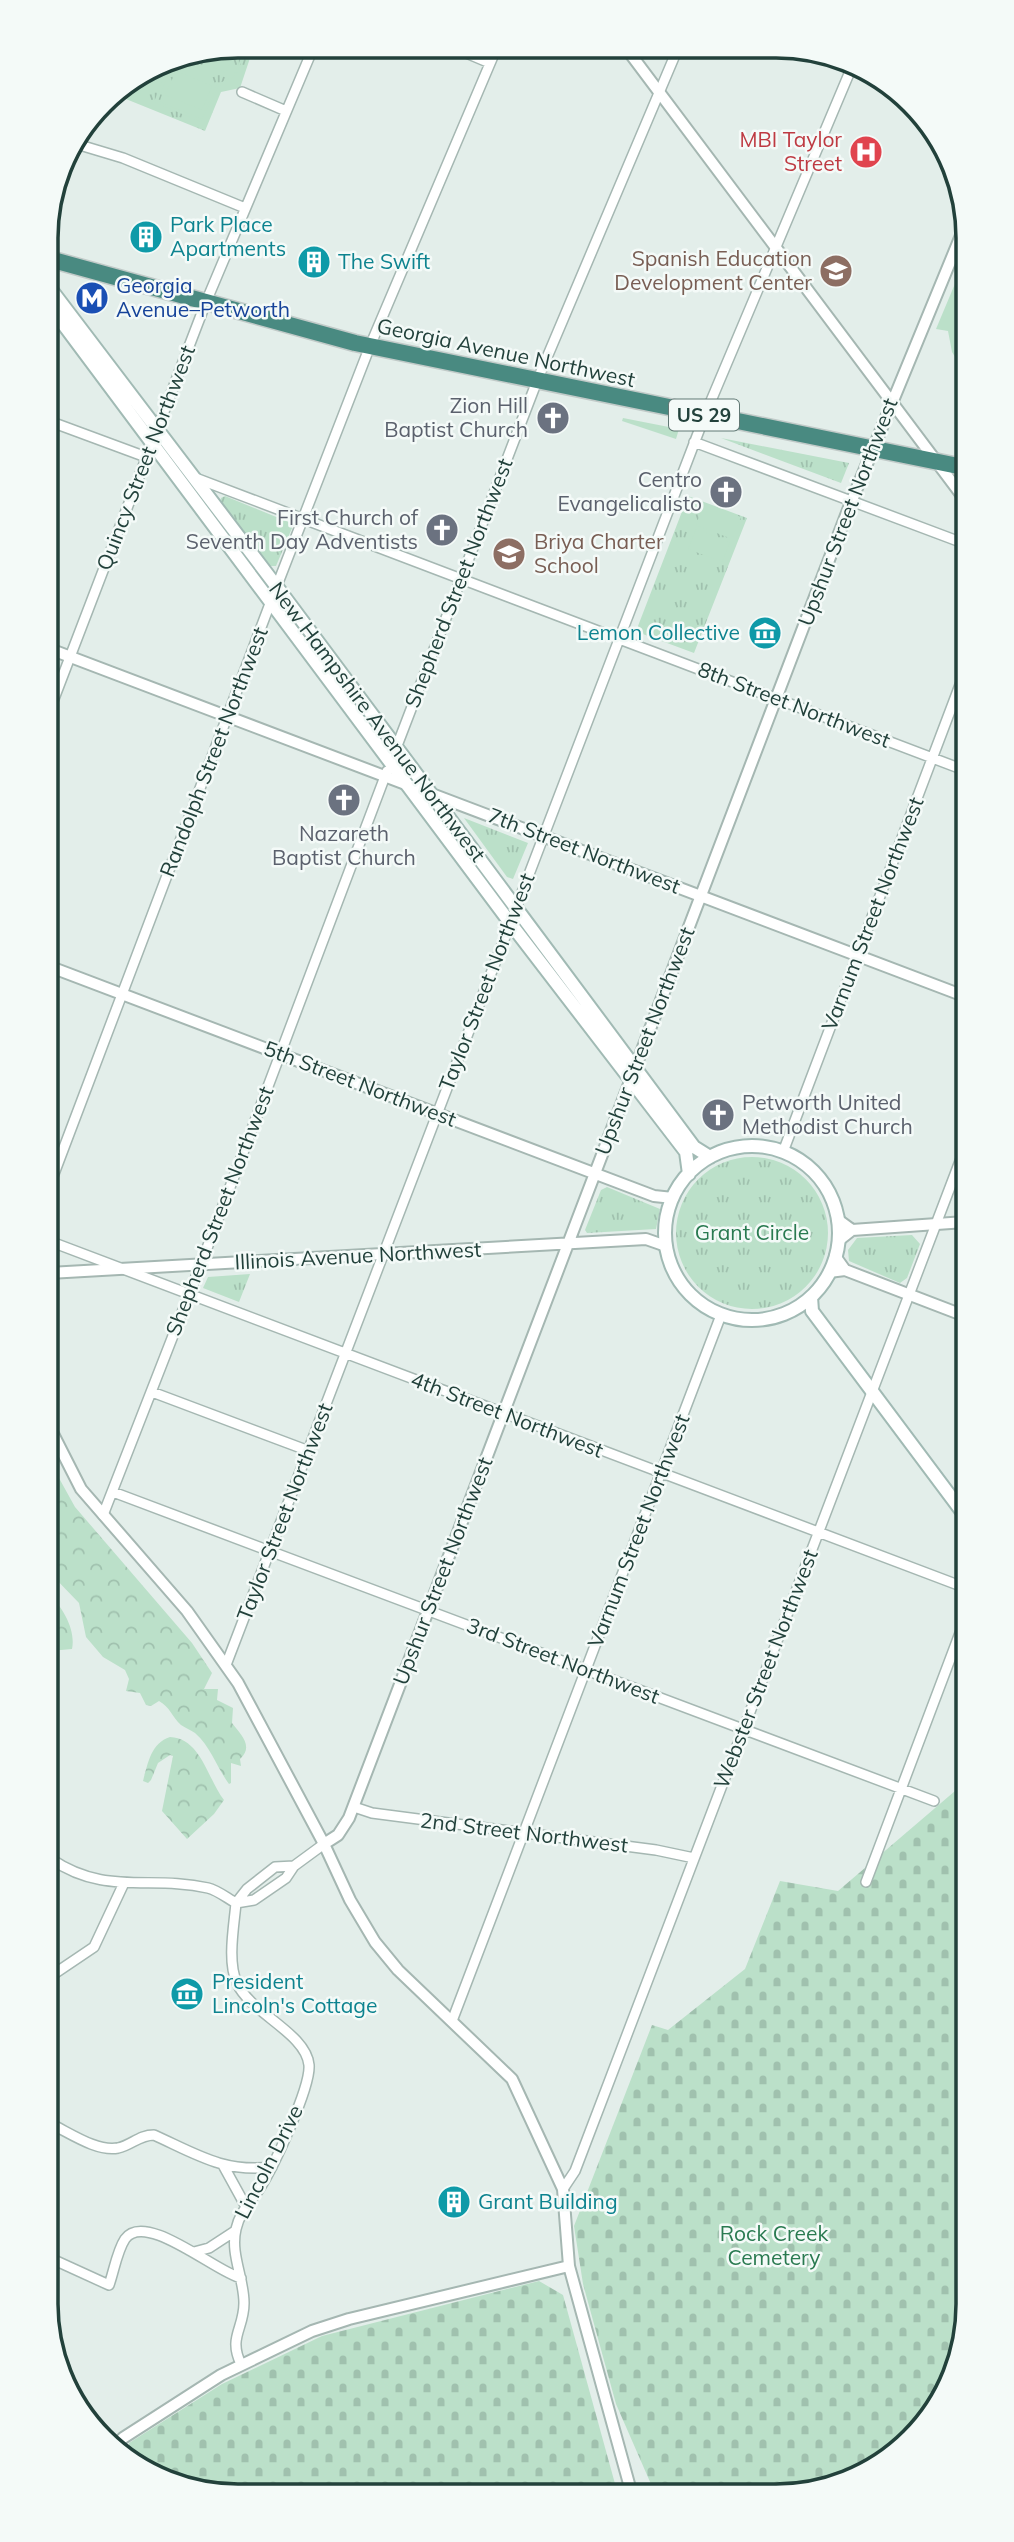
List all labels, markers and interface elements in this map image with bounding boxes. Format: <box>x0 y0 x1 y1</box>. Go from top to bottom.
place label: MBI Taylor Street <box>739 126 842 176</box>
hospital icon: MBI Taylor Street <box>847 133 885 171</box>
place label: Park Place Apartments <box>170 211 286 261</box>
building icon: Park Place Apartments <box>127 218 165 256</box>
building icon: The Swift <box>295 243 333 281</box>
place label: Spanish Education Development Center <box>614 245 812 295</box>
place label: The Swift <box>338 248 430 274</box>
school or university icon: Spanish Education Development Center <box>817 252 855 290</box>
place label: Georgia Avenue–Petworth <box>116 272 290 322</box>
metro station icon: Georgia Avenue–Petworth <box>73 279 111 317</box>
street label: Georgia Avenue Northwest <box>375 312 638 392</box>
street label: Quincy Street Northwest <box>90 341 200 574</box>
place label: Zion Hill Baptist Church <box>384 392 528 442</box>
street label: Upshur Street Northwest <box>792 394 903 629</box>
church icon: Zion Hill Baptist Church <box>534 399 572 437</box>
road number: US 29 <box>669 400 739 430</box>
street label: Shepherd Street Northwest <box>398 454 518 711</box>
place label: Centro Evangelicalisto <box>557 466 702 516</box>
church icon: Centro Evangelicalisto <box>707 473 745 511</box>
place label: First Church of Seventh Day Adventists <box>186 504 419 554</box>
church icon: First Church of Seventh Day Adventists <box>423 511 461 549</box>
place label: Briya Charter School <box>534 528 664 578</box>
school or university icon: Briya Charter School <box>490 535 528 573</box>
street label: New Hampshire Avenue Northwest <box>264 576 492 866</box>
museum icon: Lemon Collective <box>746 614 784 652</box>
place label: Lemon Collective <box>577 619 740 645</box>
street label: Randolph Street Northwest <box>153 623 273 880</box>
street label: 8th Street Northwest <box>695 655 894 753</box>
church icon: Nazareth Baptist Church <box>325 781 363 819</box>
street label: Varnum Street Northwest <box>815 793 929 1034</box>
street label: 7th Street Northwest <box>485 801 684 899</box>
place label: Nazareth Baptist Church <box>272 820 416 870</box>
street label: Taylor Street Northwest <box>433 869 540 1094</box>
street label: Upshur Street Northwest <box>589 923 700 1158</box>
street label: 5th Street Northwest <box>261 1034 460 1132</box>
street label: Shepherd Street Northwest <box>159 1082 279 1339</box>
place label: Petworth United Methodist Church <box>742 1089 913 1139</box>
church icon: Petworth United Methodist Church <box>699 1096 737 1134</box>
park label: Grant Circle <box>695 1219 809 1245</box>
street label: Illinois Avenue Northwest <box>234 1236 482 1274</box>
street label: 4th Street Northwest <box>408 1365 607 1463</box>
street label: Taylor Street Northwest <box>231 1399 338 1624</box>
street label: Varnum Street Northwest <box>581 1410 695 1651</box>
street label: Upshur Street Northwest <box>387 1453 498 1688</box>
street label: Webster Street Northwest <box>707 1545 823 1792</box>
street label: 3rd Street Northwest <box>463 1611 663 1709</box>
street label: 2nd Street Northwest <box>419 1806 629 1858</box>
place label: President Lincoln's Cottage <box>212 1968 377 2018</box>
museum icon: President Lincoln's Cottage <box>168 1975 206 2013</box>
street label: Lincoln Drive <box>228 2100 308 2223</box>
building icon: Grant Building <box>435 2183 473 2221</box>
place label: Grant Building <box>478 2188 618 2214</box>
park label: Rock Creek Cemetery <box>720 2220 828 2270</box>

